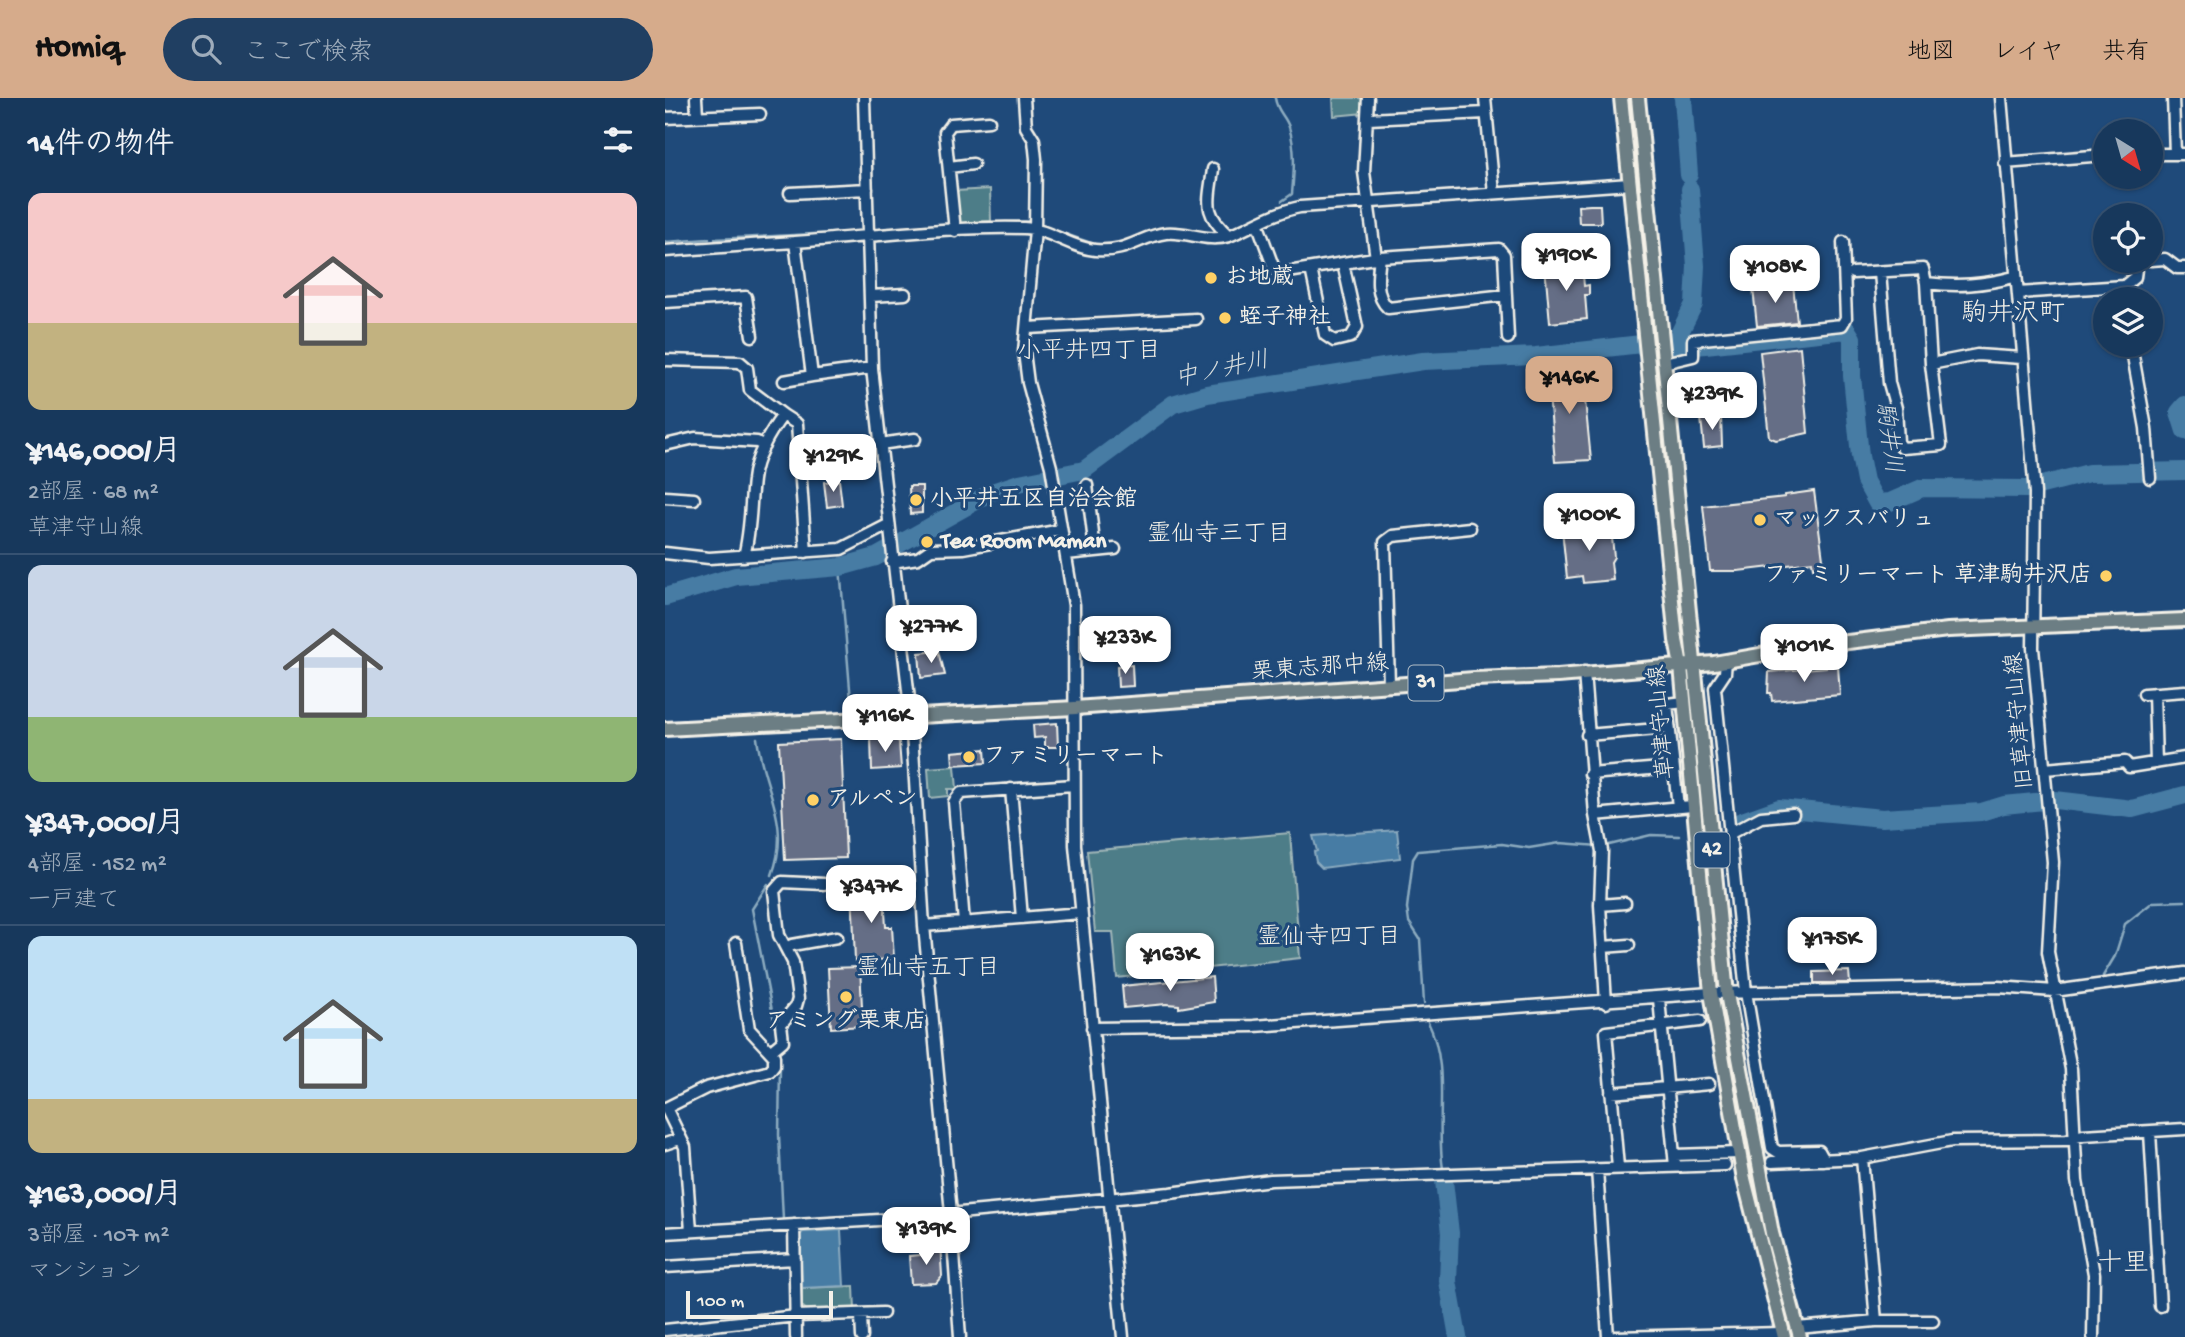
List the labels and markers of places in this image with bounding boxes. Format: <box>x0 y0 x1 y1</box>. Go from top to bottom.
pin: ¥190K <box>1517 234 1615 293</box>
pin: ¥108K <box>1726 246 1824 305</box>
place label: お地蔵 <box>1225 264 1294 292</box>
marker: お地蔵 <box>1203 270 1219 286</box>
place label: 蛭子神社 <box>1239 304 1331 332</box>
marker: 蛭子神社 <box>1217 310 1233 326</box>
pin: ¥146K <box>1520 356 1618 416</box>
pin: ¥239K <box>1663 372 1761 432</box>
pin: ¥129K <box>784 434 882 494</box>
place label: 小平井五区自治会館 <box>930 485 1137 514</box>
marker: 小平井五区自治会館 <box>908 492 924 508</box>
pin: ¥100K <box>1540 494 1638 553</box>
place label: マックスバリュ <box>1774 507 1935 534</box>
marker: マックスバリュ <box>1752 512 1768 528</box>
place label: Tea Room Maman <box>939 529 1107 556</box>
marker: Tea Room Maman <box>919 534 935 550</box>
place label: ファミリーマート 草津駒井沢店 <box>1764 562 2092 590</box>
marker: ファミリーマート 草津駒井沢店 <box>2098 568 2114 584</box>
pin: ¥277K <box>882 606 980 665</box>
pin: ¥233K <box>1076 616 1174 676</box>
pin: ¥101K <box>1755 624 1853 684</box>
pin: ¥116K <box>836 694 934 754</box>
place label: ファミリーマート <box>983 744 1168 771</box>
marker: ファミリーマート <box>961 749 977 765</box>
place label: アルペン <box>827 787 918 814</box>
marker: アルペン <box>805 792 821 808</box>
pin: ¥347K <box>822 866 920 925</box>
pin: ¥175K <box>1783 918 1881 977</box>
pin: ¥163K <box>1121 934 1219 993</box>
marker: アミング栗東店 <box>838 989 854 1005</box>
place label: アミング栗東店 <box>766 1008 927 1036</box>
pin: ¥139K <box>877 1208 975 1267</box>

